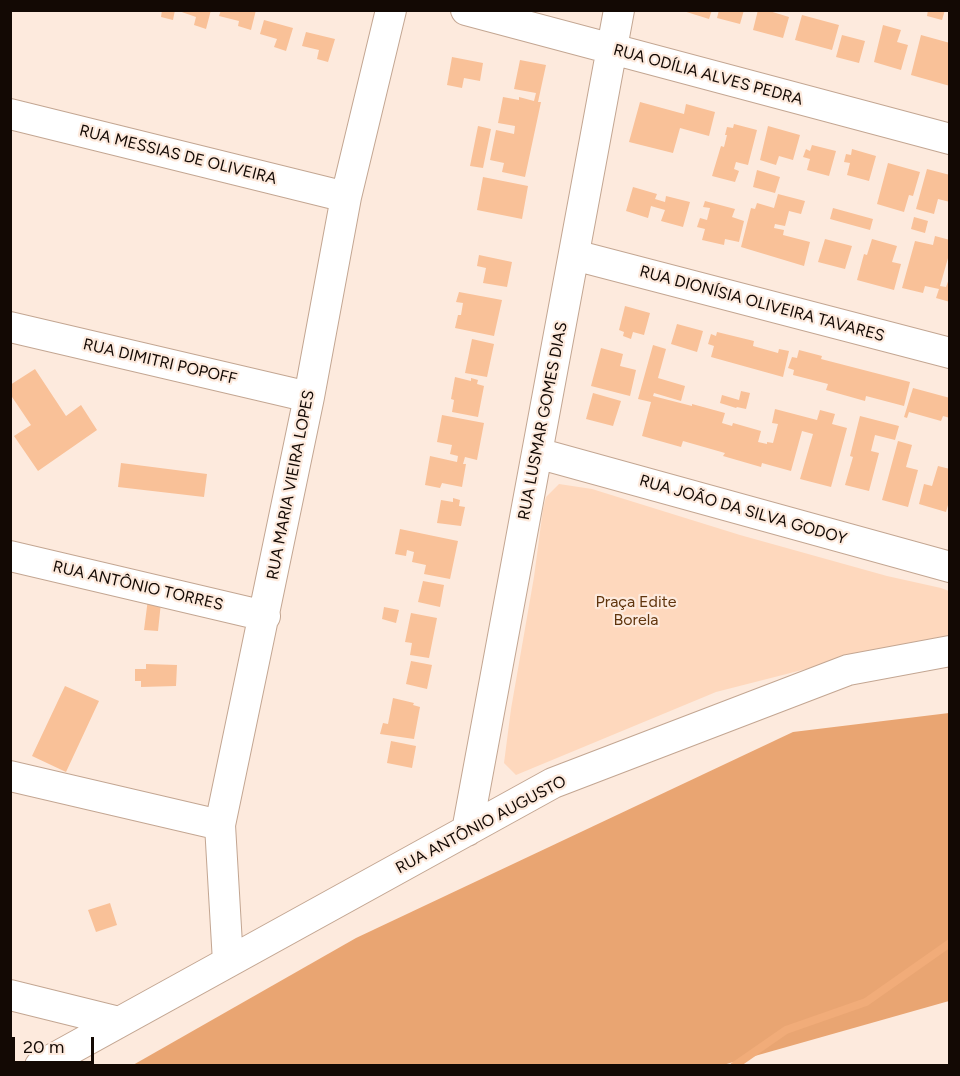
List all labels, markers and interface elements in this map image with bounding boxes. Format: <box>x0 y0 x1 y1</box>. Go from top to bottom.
street label: RUA ODÍLIA ALVES PEDRA <box>611 40 805 110</box>
street label: RUA MESSIAS DE OLIVEIRA <box>77 121 279 189</box>
street label: RUA DIONÍSIA OLIVEIRA TAVARES <box>637 262 887 346</box>
street label: RUA LUSMAR GOMES DIAS <box>514 320 572 522</box>
street label: RUA DIMITRI POPOFF <box>81 335 239 389</box>
street label: RUA MARIA VIEIRA LOPES <box>263 389 319 581</box>
street label: RUA JOÃO DA SILVA GODOY <box>637 471 849 549</box>
street label: RUA ANTÔNIO TORRES <box>51 557 225 615</box>
park label: Praça Edite Borela <box>596 592 676 630</box>
street label: RUA ANTÔNIO AUGUSTO <box>392 772 570 878</box>
scale bar <box>15 1025 98 1063</box>
text: 20 m <box>23 1036 64 1058</box>

